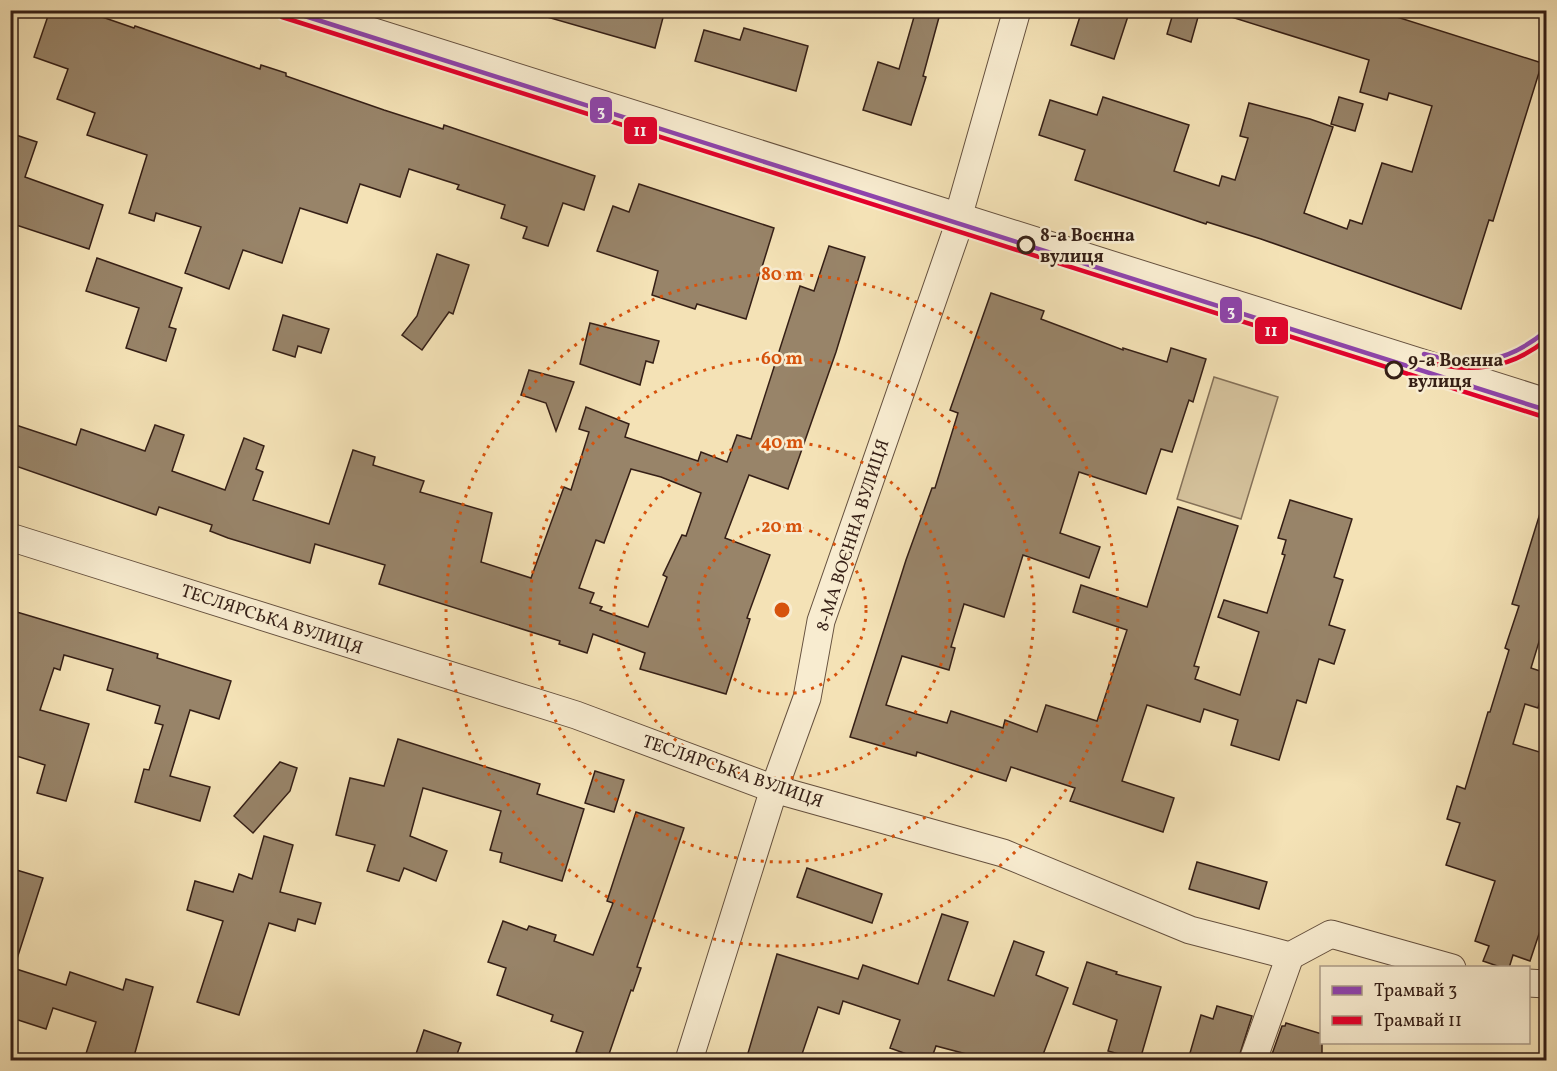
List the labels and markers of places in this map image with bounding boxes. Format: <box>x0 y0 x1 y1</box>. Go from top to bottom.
place label: 8-а Воєнна вулиця <box>1040 224 1135 270</box>
marker: 8-а Воєнна вулиця <box>1017 236 1035 254</box>
place label: 9-а Воєнна вулиця <box>1408 349 1503 395</box>
marker: 9-а Воєнна вулиця <box>1385 361 1403 379</box>
centre of rings <box>772 600 792 620</box>

